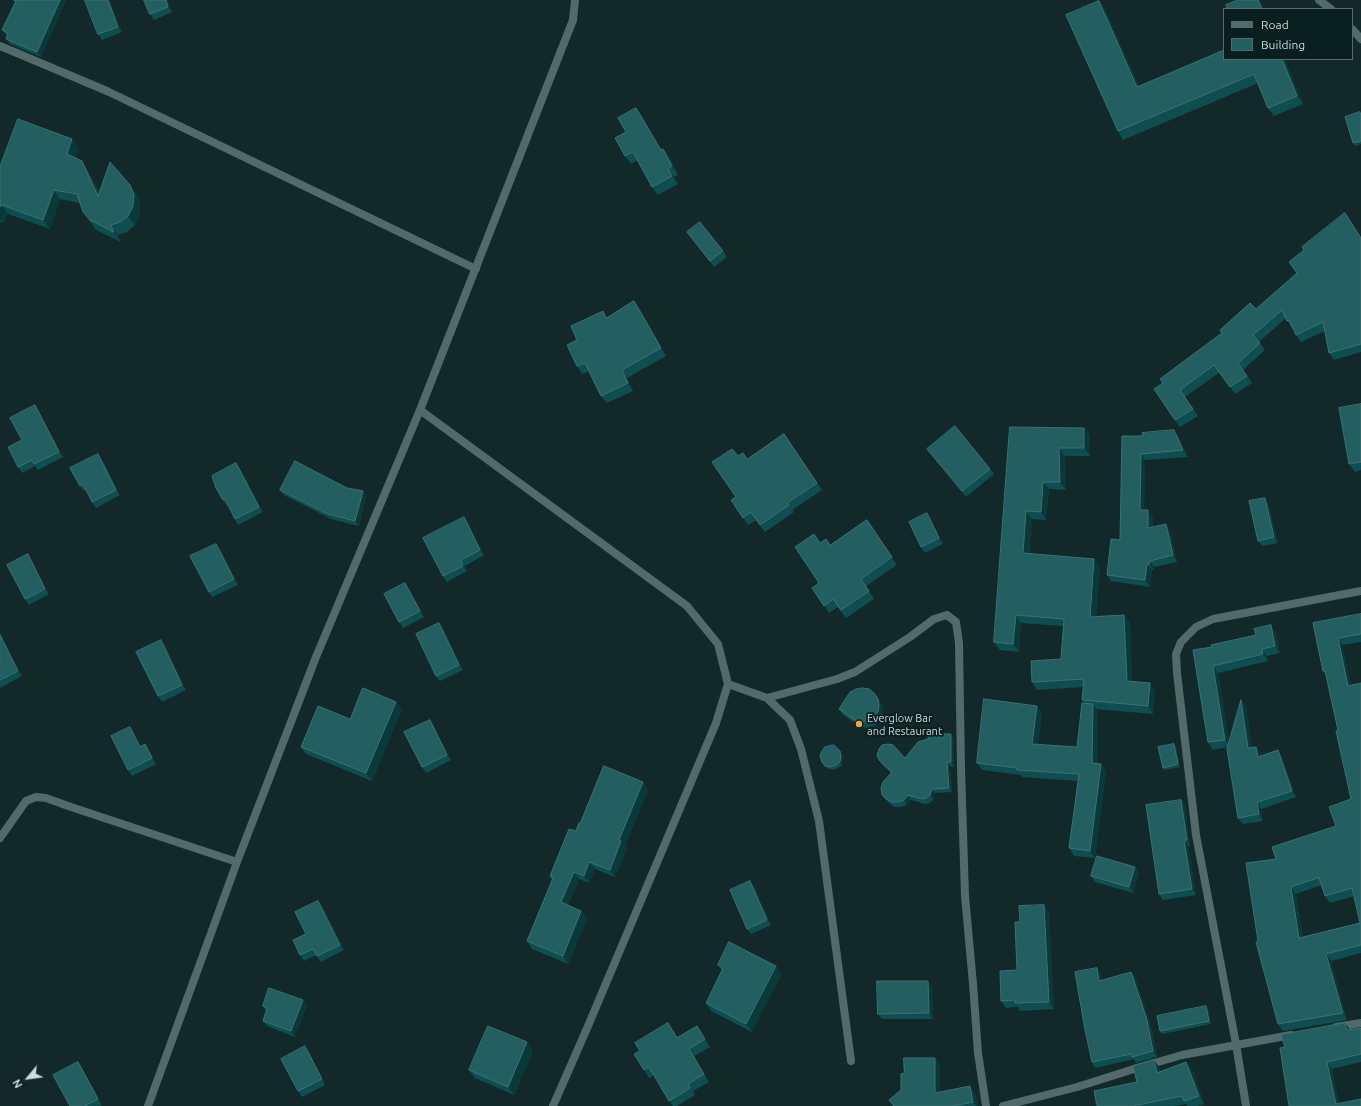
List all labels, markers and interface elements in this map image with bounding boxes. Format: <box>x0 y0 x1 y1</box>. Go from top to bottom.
legend <box>1223 8 1353 60</box>
text: Road <box>1261 18 1289 31</box>
text: Building <box>1261 38 1305 51</box>
place label: Everglow Bar and Restaurant <box>867 711 942 737</box>
marker: Everglow Bar and Restaurant <box>854 719 864 729</box>
north arrow <box>8 1058 48 1098</box>
text: N <box>10 1077 25 1090</box>

